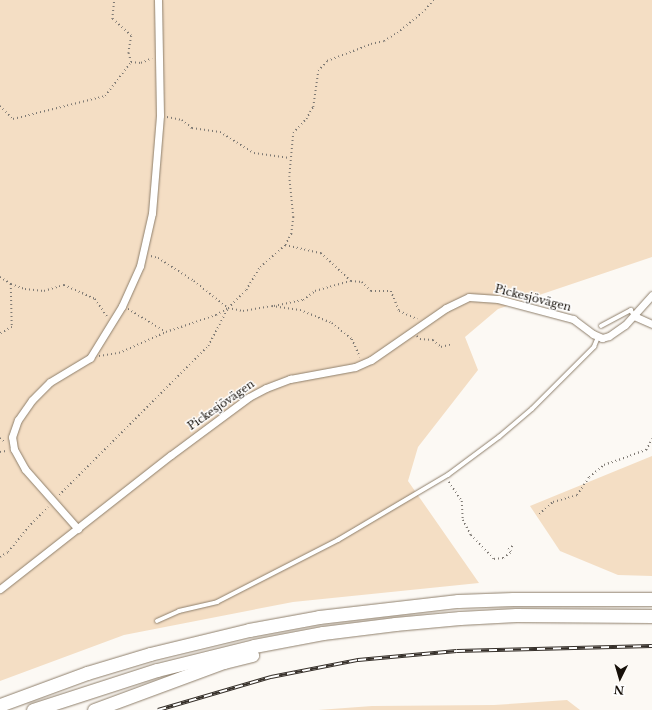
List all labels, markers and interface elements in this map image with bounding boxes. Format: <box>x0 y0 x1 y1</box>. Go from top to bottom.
street label: Pickesjövägen <box>493 282 573 314</box>
street label: Pickesjövägen <box>185 377 257 433</box>
north arrow <box>600 658 640 698</box>
text: N <box>613 683 625 697</box>

